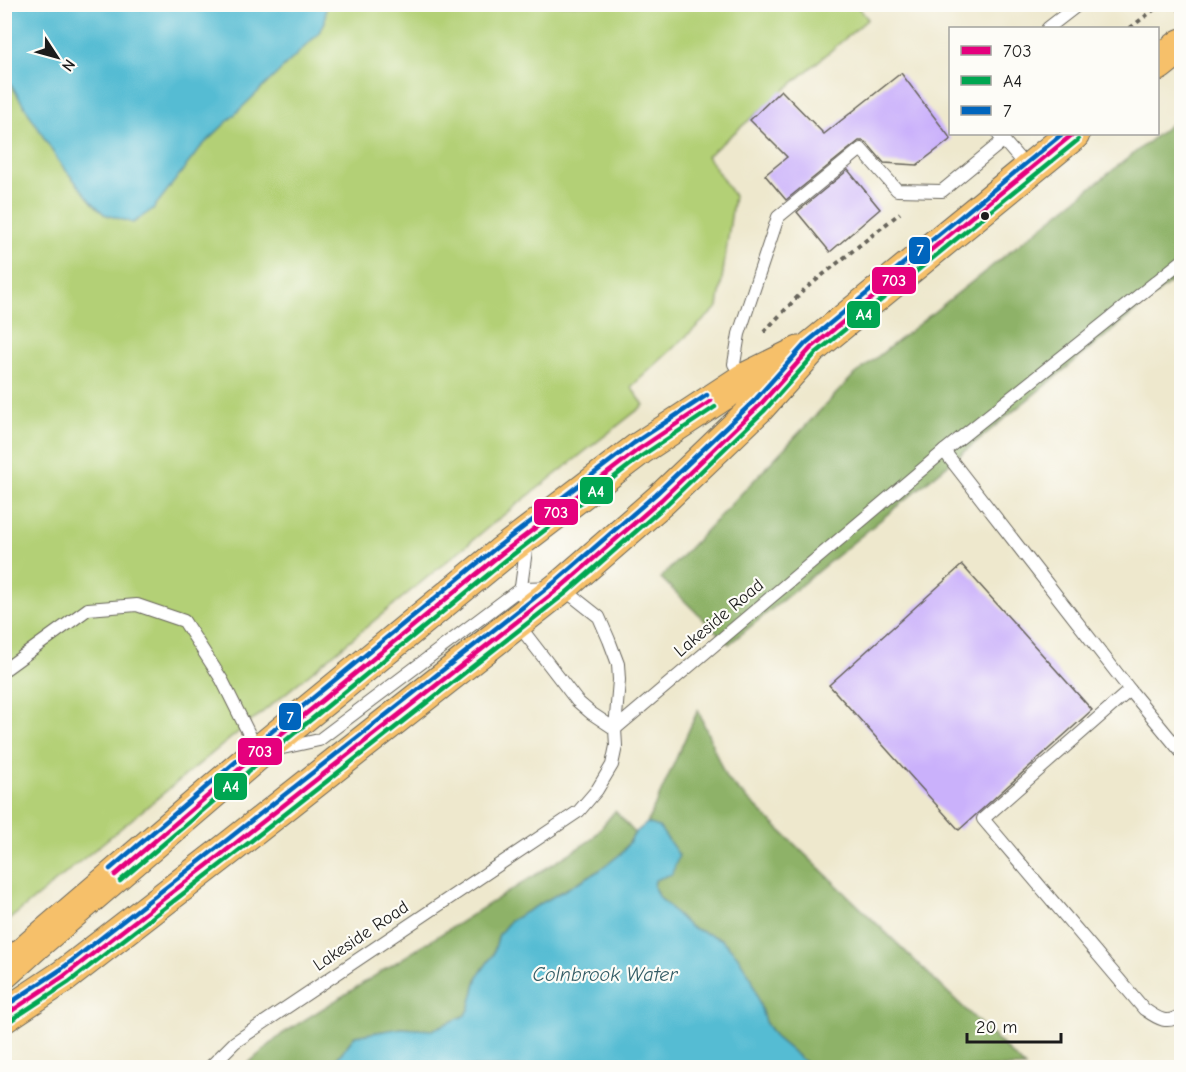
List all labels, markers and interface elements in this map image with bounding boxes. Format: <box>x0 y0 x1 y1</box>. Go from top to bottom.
north arrow <box>27 27 87 87</box>
legend <box>949 27 1159 135</box>
text: 703 <box>1003 41 1032 62</box>
text: N <box>58 56 79 75</box>
text: A4 <box>1003 71 1022 92</box>
text: 7 <box>1003 101 1012 122</box>
unlabelled marker <box>979 210 991 222</box>
line badge: 7 <box>908 236 931 265</box>
text: 7 <box>916 242 924 260</box>
line badge: 703 <box>871 266 917 295</box>
text: 703 <box>882 272 906 290</box>
line badge: A4 <box>846 300 881 329</box>
text: A4 <box>856 306 872 324</box>
line badge: A4 <box>579 476 614 505</box>
text: A4 <box>588 483 604 501</box>
line badge: 703 <box>533 498 579 526</box>
text: 703 <box>544 504 568 522</box>
street label: Lakeside Road <box>670 574 768 662</box>
line badge: 7 <box>278 702 302 731</box>
text: 7 <box>286 709 294 727</box>
line badge: 703 <box>237 737 283 766</box>
text: 703 <box>248 743 272 761</box>
line badge: A4 <box>213 772 248 801</box>
text: A4 <box>223 778 239 796</box>
street label: Lakeside Road <box>309 896 413 976</box>
water label: Colnbrook Water <box>533 963 678 986</box>
scale bar <box>967 1006 1062 1044</box>
text: 20 m <box>976 1017 1017 1038</box>

